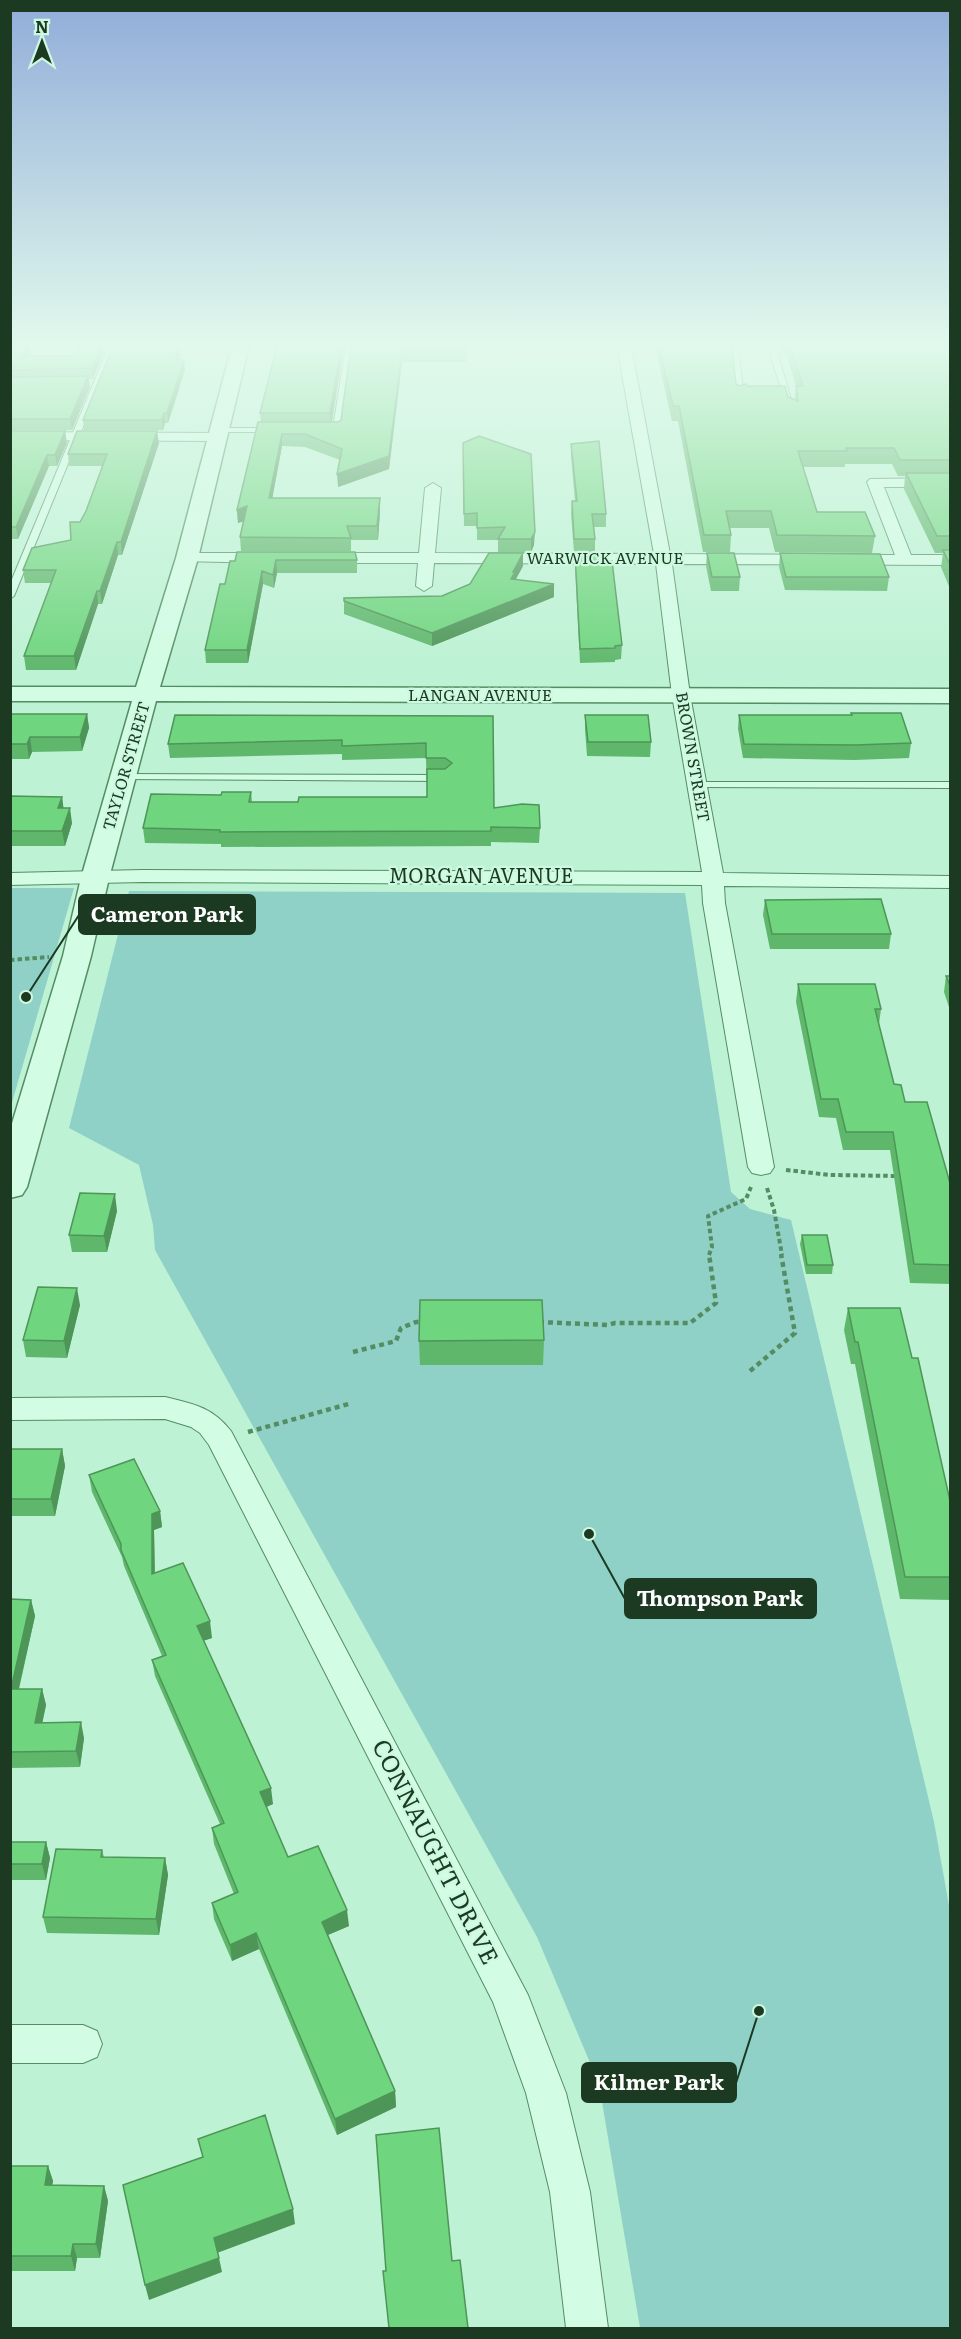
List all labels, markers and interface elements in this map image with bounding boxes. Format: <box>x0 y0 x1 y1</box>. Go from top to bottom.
north arrow <box>12 12 72 72</box>
text: N <box>35 14 49 38</box>
street label: WARWICK AVENUE <box>527 545 683 569</box>
street label: LANGAN AVENUE <box>408 682 552 706</box>
street label: BROWN STREET <box>671 690 717 824</box>
street label: TAYLOR STREET <box>95 698 155 833</box>
street label: MORGAN AVENUE <box>389 859 573 889</box>
callout: Cameron Park <box>79 895 255 934</box>
text: Cameron Park <box>91 897 244 928</box>
callout: Thompson Park <box>625 1579 816 1618</box>
text: Thompson Park <box>637 1581 804 1612</box>
street label: CONNAUGHT DRIVE <box>365 1732 509 1969</box>
callout: Kilmer Park <box>582 2063 736 2102</box>
text: Kilmer Park <box>594 2065 725 2096</box>

